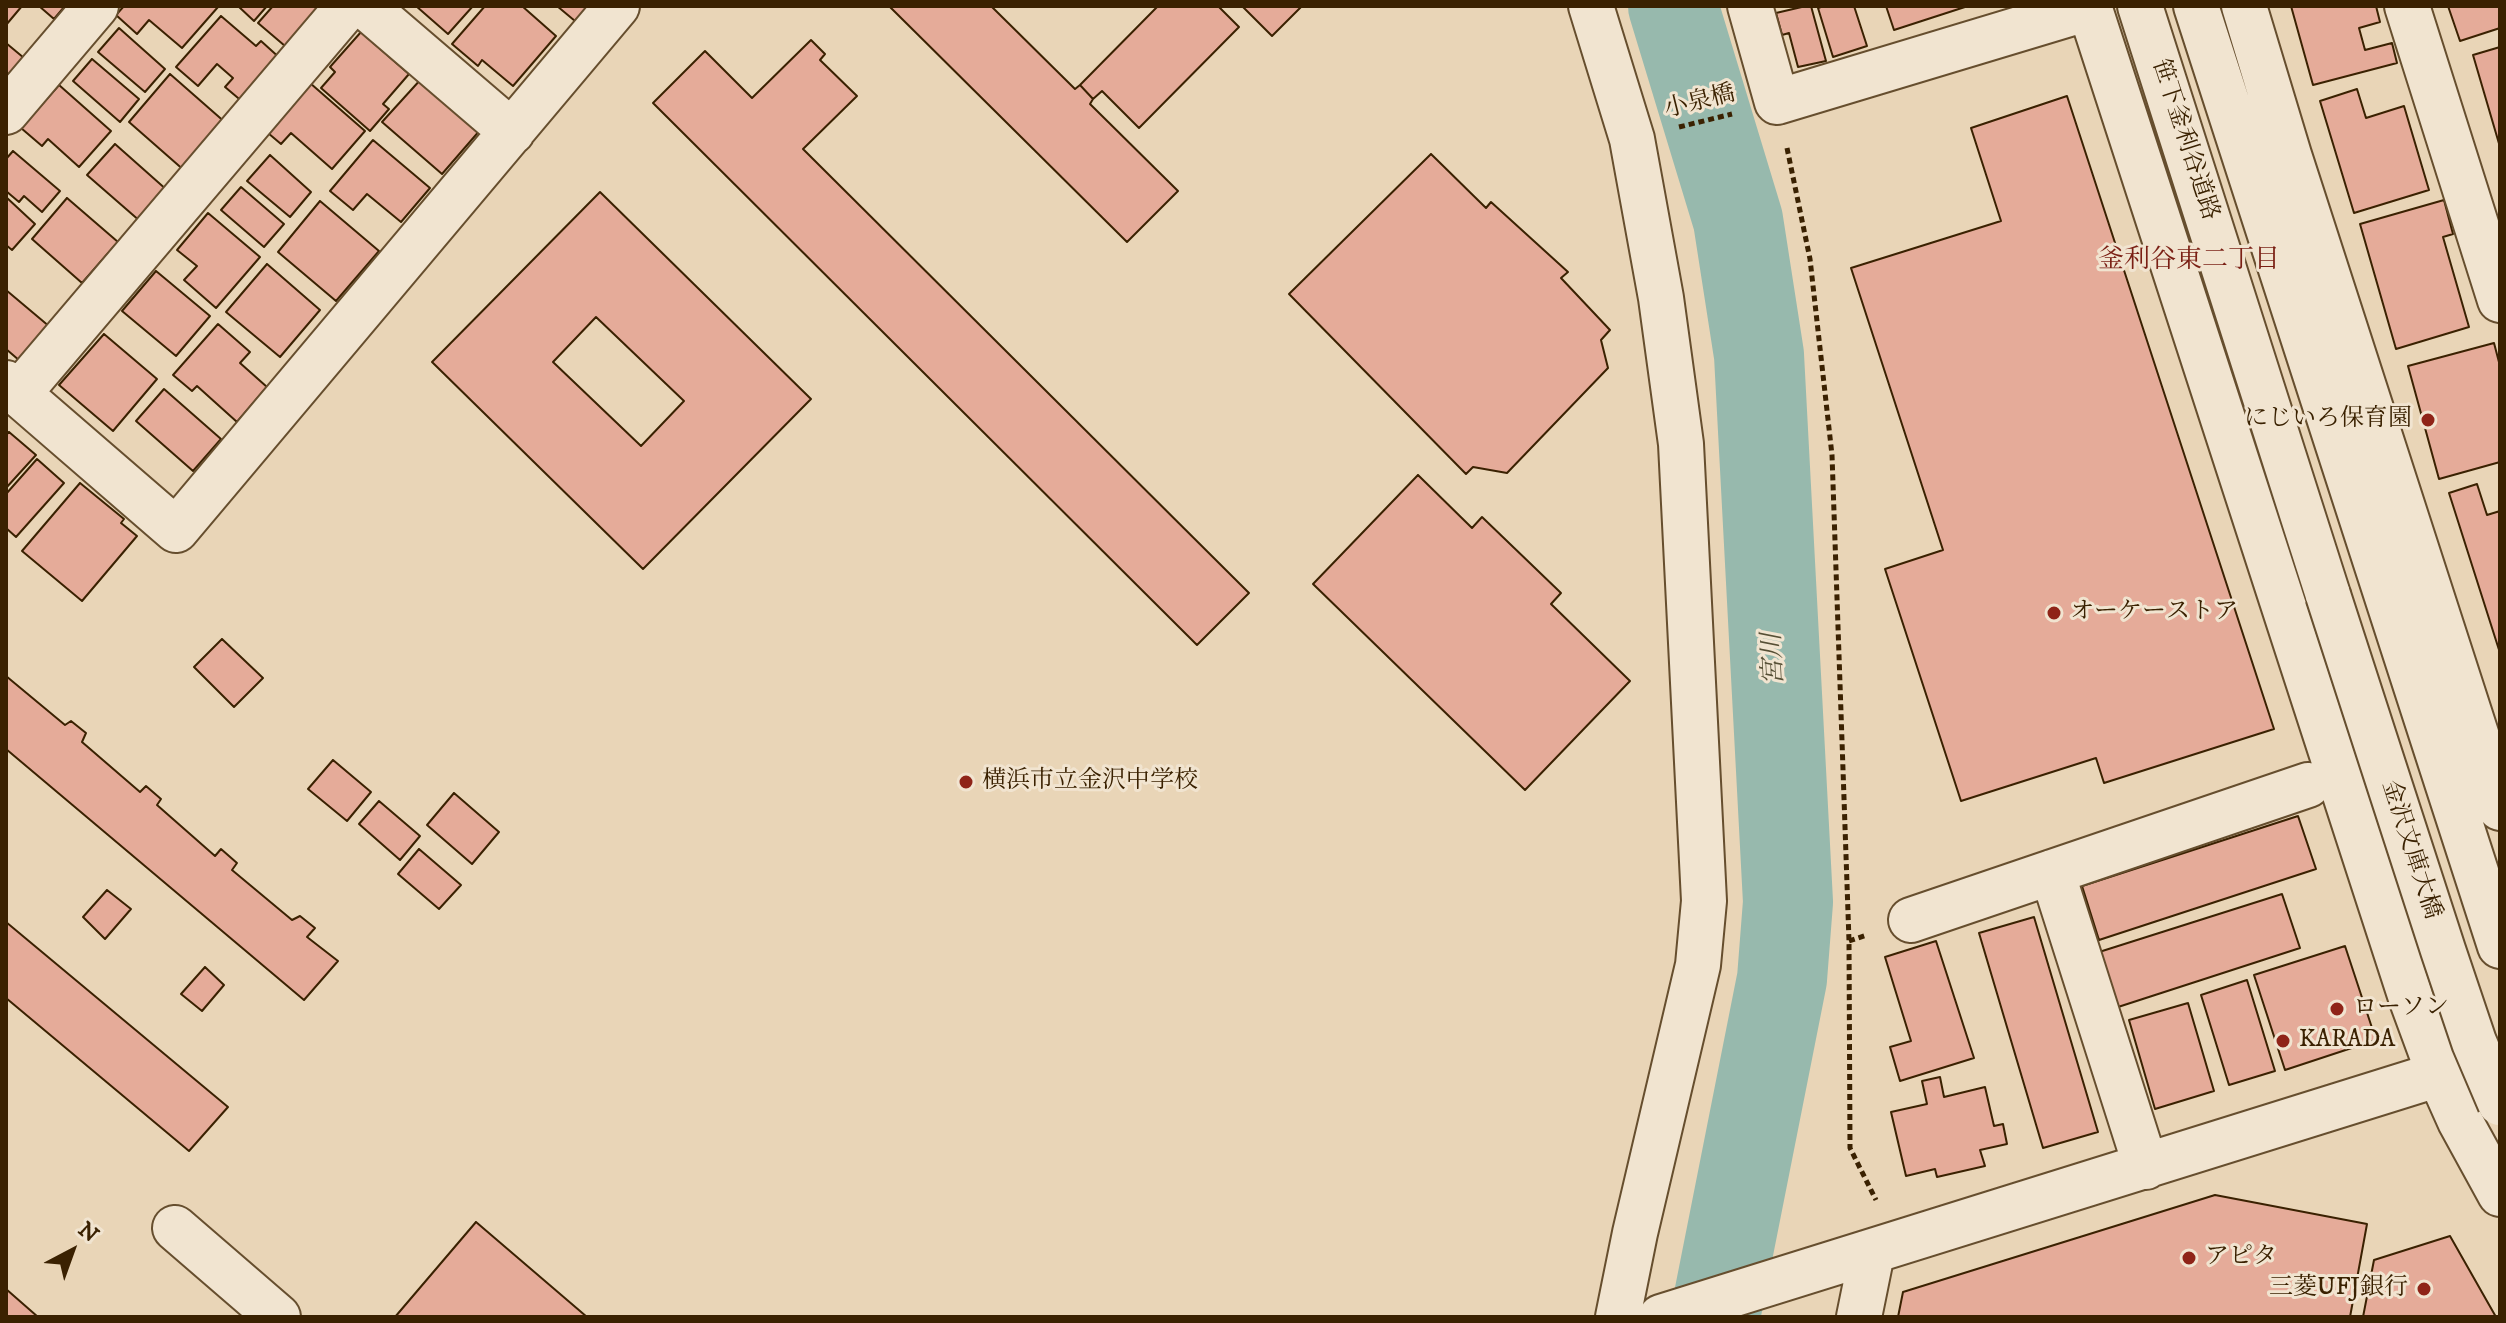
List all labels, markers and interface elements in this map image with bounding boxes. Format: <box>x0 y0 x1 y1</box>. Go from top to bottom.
street label: 笹下釜利谷道路 <box>2144 56 2224 224</box>
street label: 小泉橋 <box>1662 80 1738 126</box>
district label: 釜利谷東二丁目 <box>2098 246 2280 278</box>
place label: にじいろ保育園 <box>2244 406 2412 434</box>
marker: にじいろ保育園 <box>2419 411 2437 429</box>
place label: オーケーストア <box>2070 599 2238 627</box>
marker: オーケーストア <box>2045 604 2063 622</box>
water label: 宮川 <box>1758 632 1792 686</box>
place label: 横浜市立金沢中学校 <box>982 768 1198 796</box>
marker: 横浜市立金沢中学校 <box>957 773 975 791</box>
street label: 金沢文庫大橋 <box>2374 777 2446 923</box>
place label: ローソン <box>2353 995 2449 1023</box>
marker: ローソン <box>2328 1000 2346 1018</box>
place label: KARADA <box>2299 1027 2395 1055</box>
marker: KARADA <box>2274 1032 2292 1050</box>
north arrow <box>32 1211 112 1291</box>
text: N <box>72 1216 104 1249</box>
place label: アピタ <box>2205 1244 2277 1272</box>
marker: アピタ <box>2180 1249 2198 1267</box>
place label: 三菱UFJ銀行 <box>2269 1275 2408 1303</box>
marker: 三菱UFJ銀行 <box>2415 1280 2433 1298</box>

